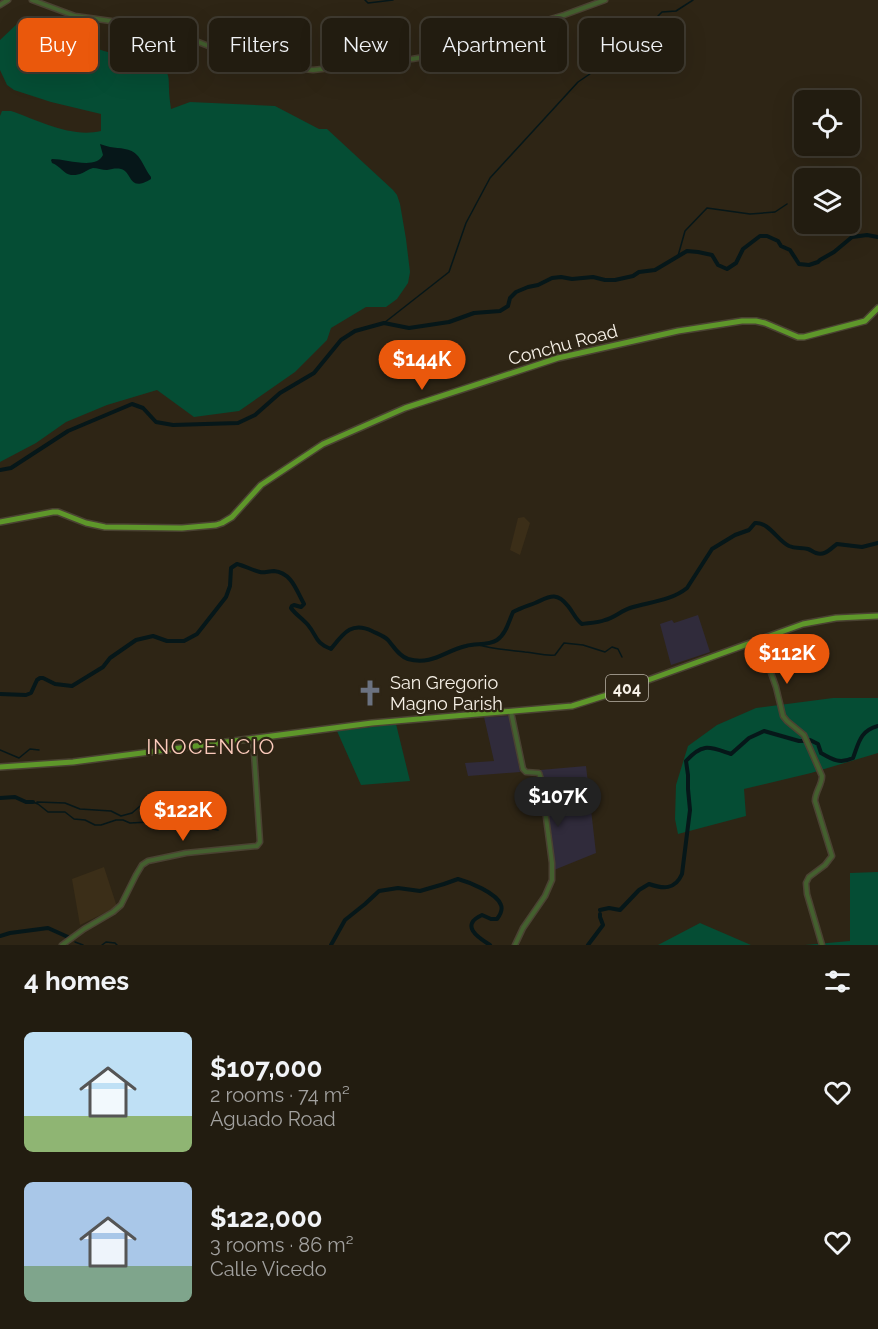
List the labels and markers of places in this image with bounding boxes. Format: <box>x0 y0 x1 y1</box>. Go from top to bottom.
pin: $144K <box>380 340 464 391</box>
pin: $112K <box>745 634 829 685</box>
place label: San Gregorio Magno Parish <box>390 672 503 714</box>
church icon: San Gregorio Magno Parish <box>355 678 385 708</box>
pin: $107K <box>516 777 600 828</box>
pin: $122K <box>141 791 225 842</box>

